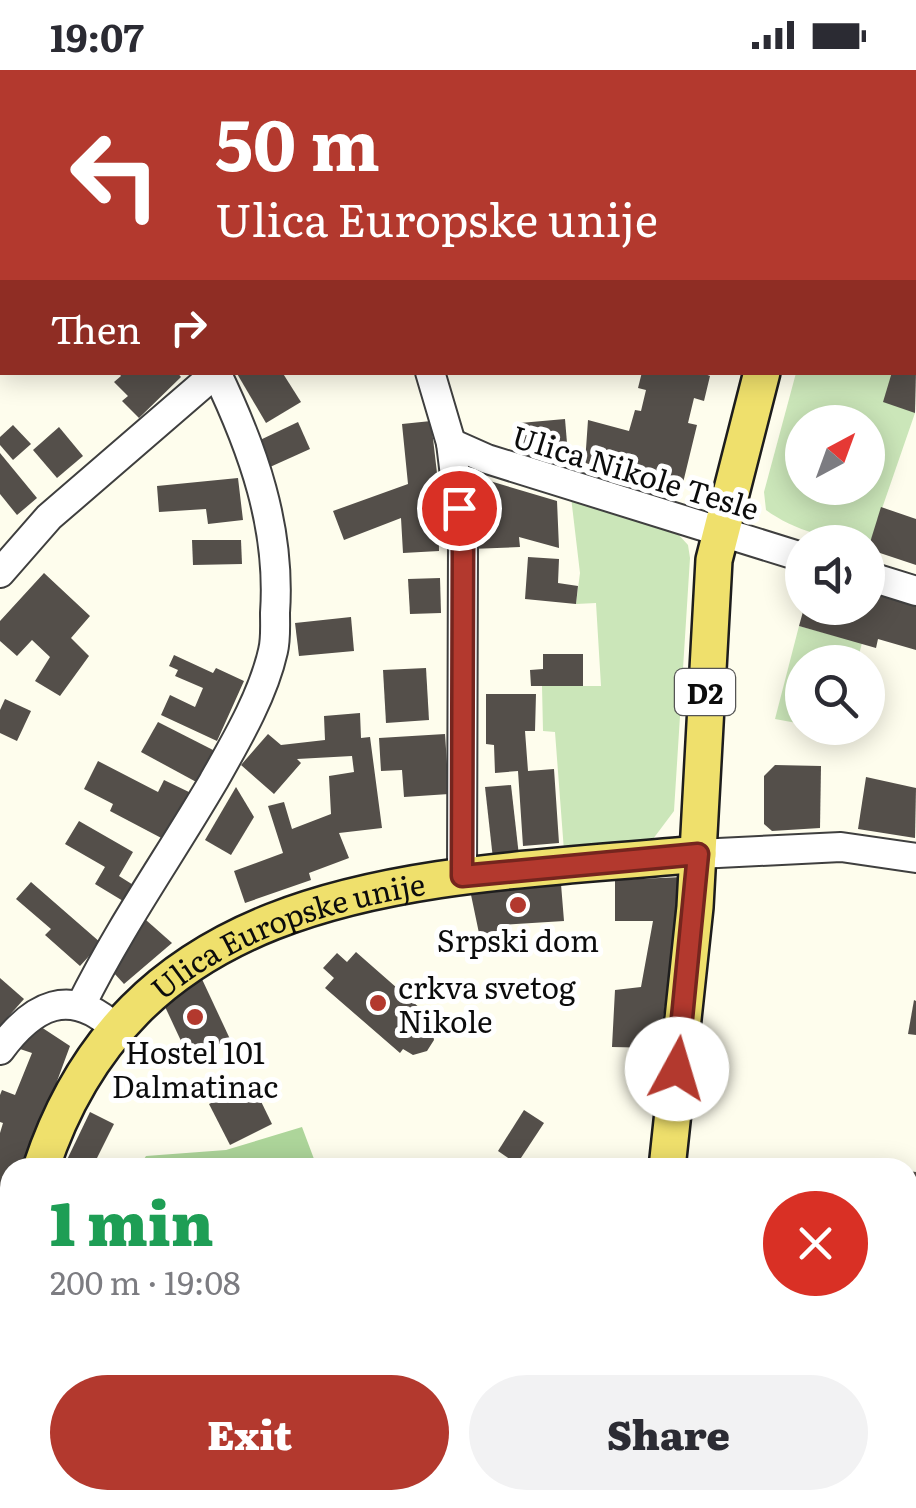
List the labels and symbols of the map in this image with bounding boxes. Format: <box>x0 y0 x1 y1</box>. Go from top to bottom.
north arrow <box>785 405 885 505</box>
street label: Ulica Nikole Tesle <box>507 413 765 529</box>
pin <box>417 466 502 551</box>
road number: D2 <box>675 669 735 715</box>
street label: Ulica Europske unije <box>140 860 428 1009</box>
marker: Srpski dom <box>507 894 529 916</box>
place label: Srpski dom <box>437 917 599 961</box>
place label: crkva svetog Nikole <box>398 964 576 1042</box>
marker: crkva svetog Nikole <box>367 992 389 1014</box>
marker: Hostel 101 Dalmatinac <box>184 1006 206 1028</box>
position arrow <box>625 1017 729 1121</box>
place label: Hostel 101 Dalmatinac <box>112 1029 278 1107</box>

